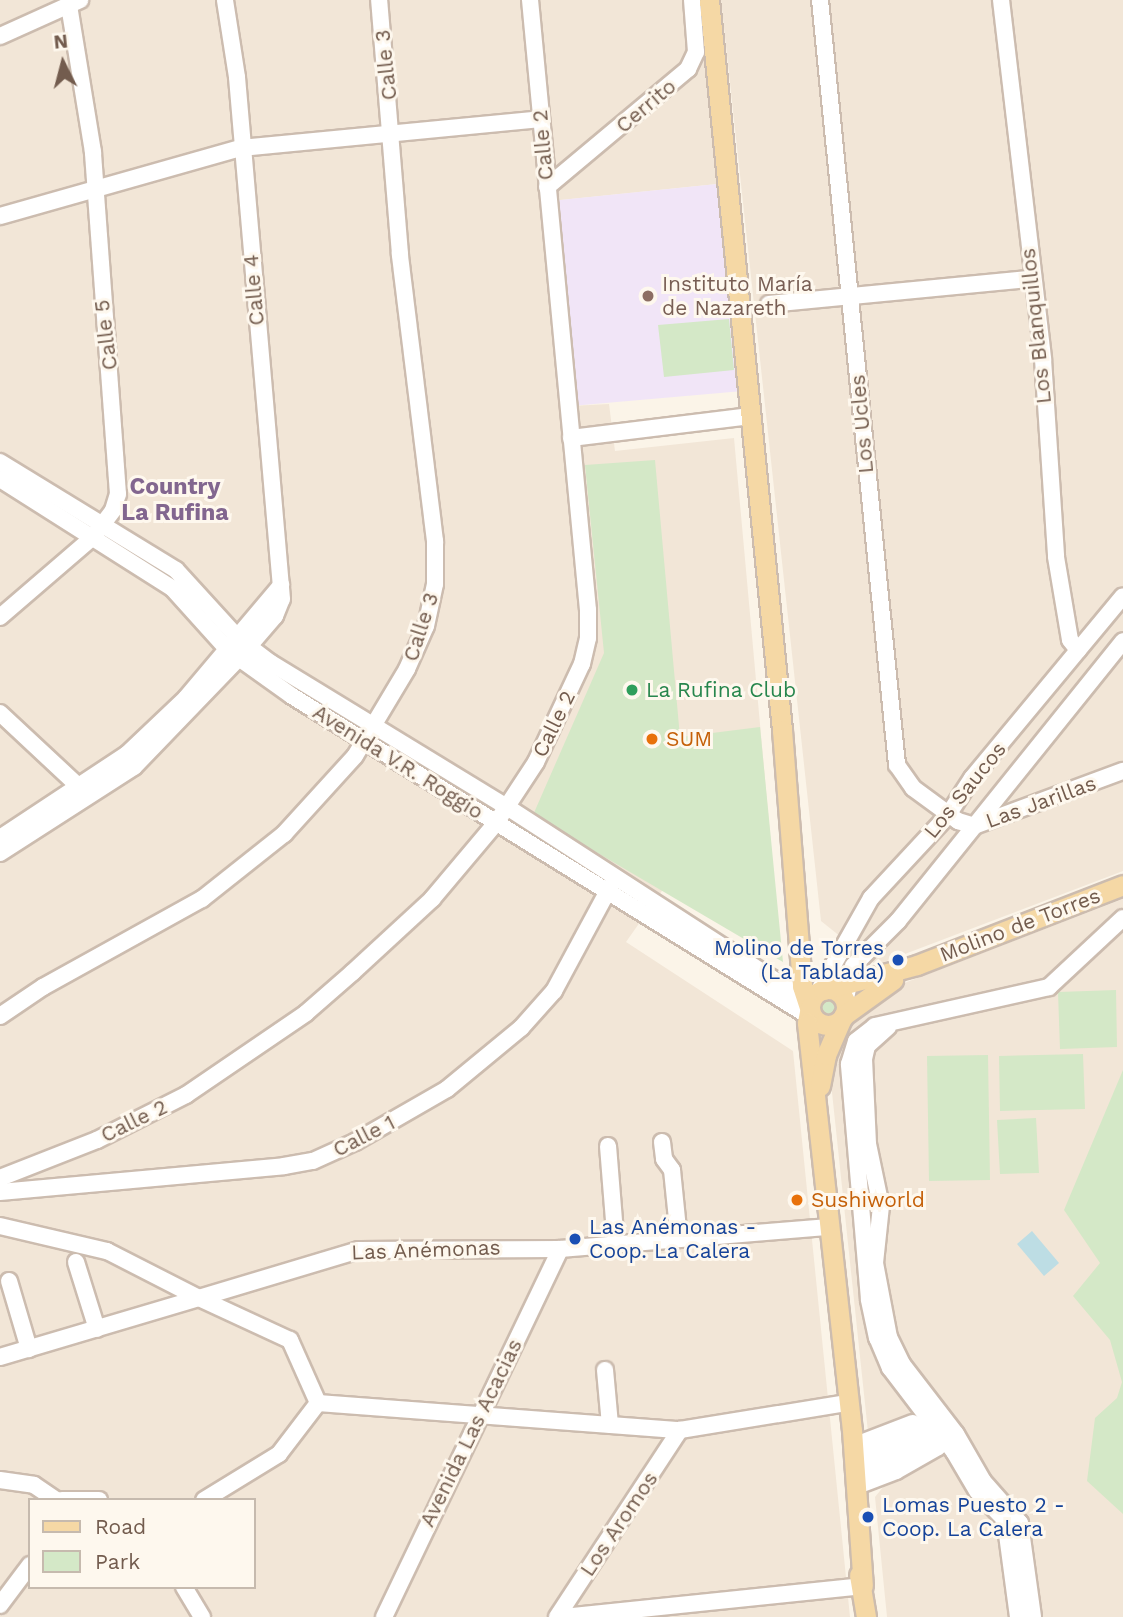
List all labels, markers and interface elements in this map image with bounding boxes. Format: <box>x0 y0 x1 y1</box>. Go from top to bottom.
north arrow <box>28 28 98 98</box>
text: N <box>53 29 69 54</box>
street label: Calle 3 <box>370 29 402 101</box>
street label: Cerrito <box>611 74 681 138</box>
street label: Calle 2 <box>527 109 559 181</box>
street label: Los Blanquillos <box>1015 247 1057 405</box>
street label: Calle 4 <box>238 253 270 327</box>
place label: Instituto María de Nazareth <box>662 271 813 321</box>
marker: Instituto María de Nazareth <box>640 288 656 304</box>
street label: Calle 5 <box>89 298 123 372</box>
street label: Los Ucles <box>845 374 879 474</box>
district label: Country La Rufina <box>121 473 229 527</box>
street label: Calle 3 <box>398 590 444 664</box>
place label: La Rufina Club <box>646 677 797 703</box>
marker: La Rufina Club <box>624 682 640 698</box>
street label: Calle 2 <box>527 687 581 761</box>
street label: Avenida V.R. Roggio <box>308 699 488 825</box>
place label: SUM <box>666 726 712 752</box>
marker: SUM <box>644 731 660 747</box>
street label: Los Saucos <box>919 737 1011 843</box>
street label: Las Jarillas <box>982 770 1100 834</box>
street label: Molino de Torres <box>936 883 1104 967</box>
place label: Molino de Torres (La Tablada) <box>713 935 884 985</box>
marker: Molino de Torres (La Tablada) <box>890 952 906 968</box>
street label: Calle 2 <box>97 1094 171 1148</box>
street label: Calle 1 <box>329 1110 399 1162</box>
place label: Sushiworld <box>811 1187 925 1213</box>
marker: Sushiworld <box>789 1192 805 1208</box>
place label: Las Anémonas - Coop. La Calera <box>589 1214 757 1264</box>
marker: Las Anémonas - Coop. La Calera <box>567 1231 583 1247</box>
street label: Las Anémonas <box>350 1235 502 1265</box>
street label: Avenida Las Acacias <box>414 1334 528 1532</box>
street label: Los Aromos <box>575 1467 663 1581</box>
place label: Lomas Puesto 2 - Coop. La Calera <box>882 1492 1065 1542</box>
legend <box>28 1498 256 1589</box>
marker: Lomas Puesto 2 - Coop. La Calera <box>860 1509 876 1525</box>
text: Road <box>95 1514 146 1539</box>
text: Park <box>95 1549 140 1574</box>

